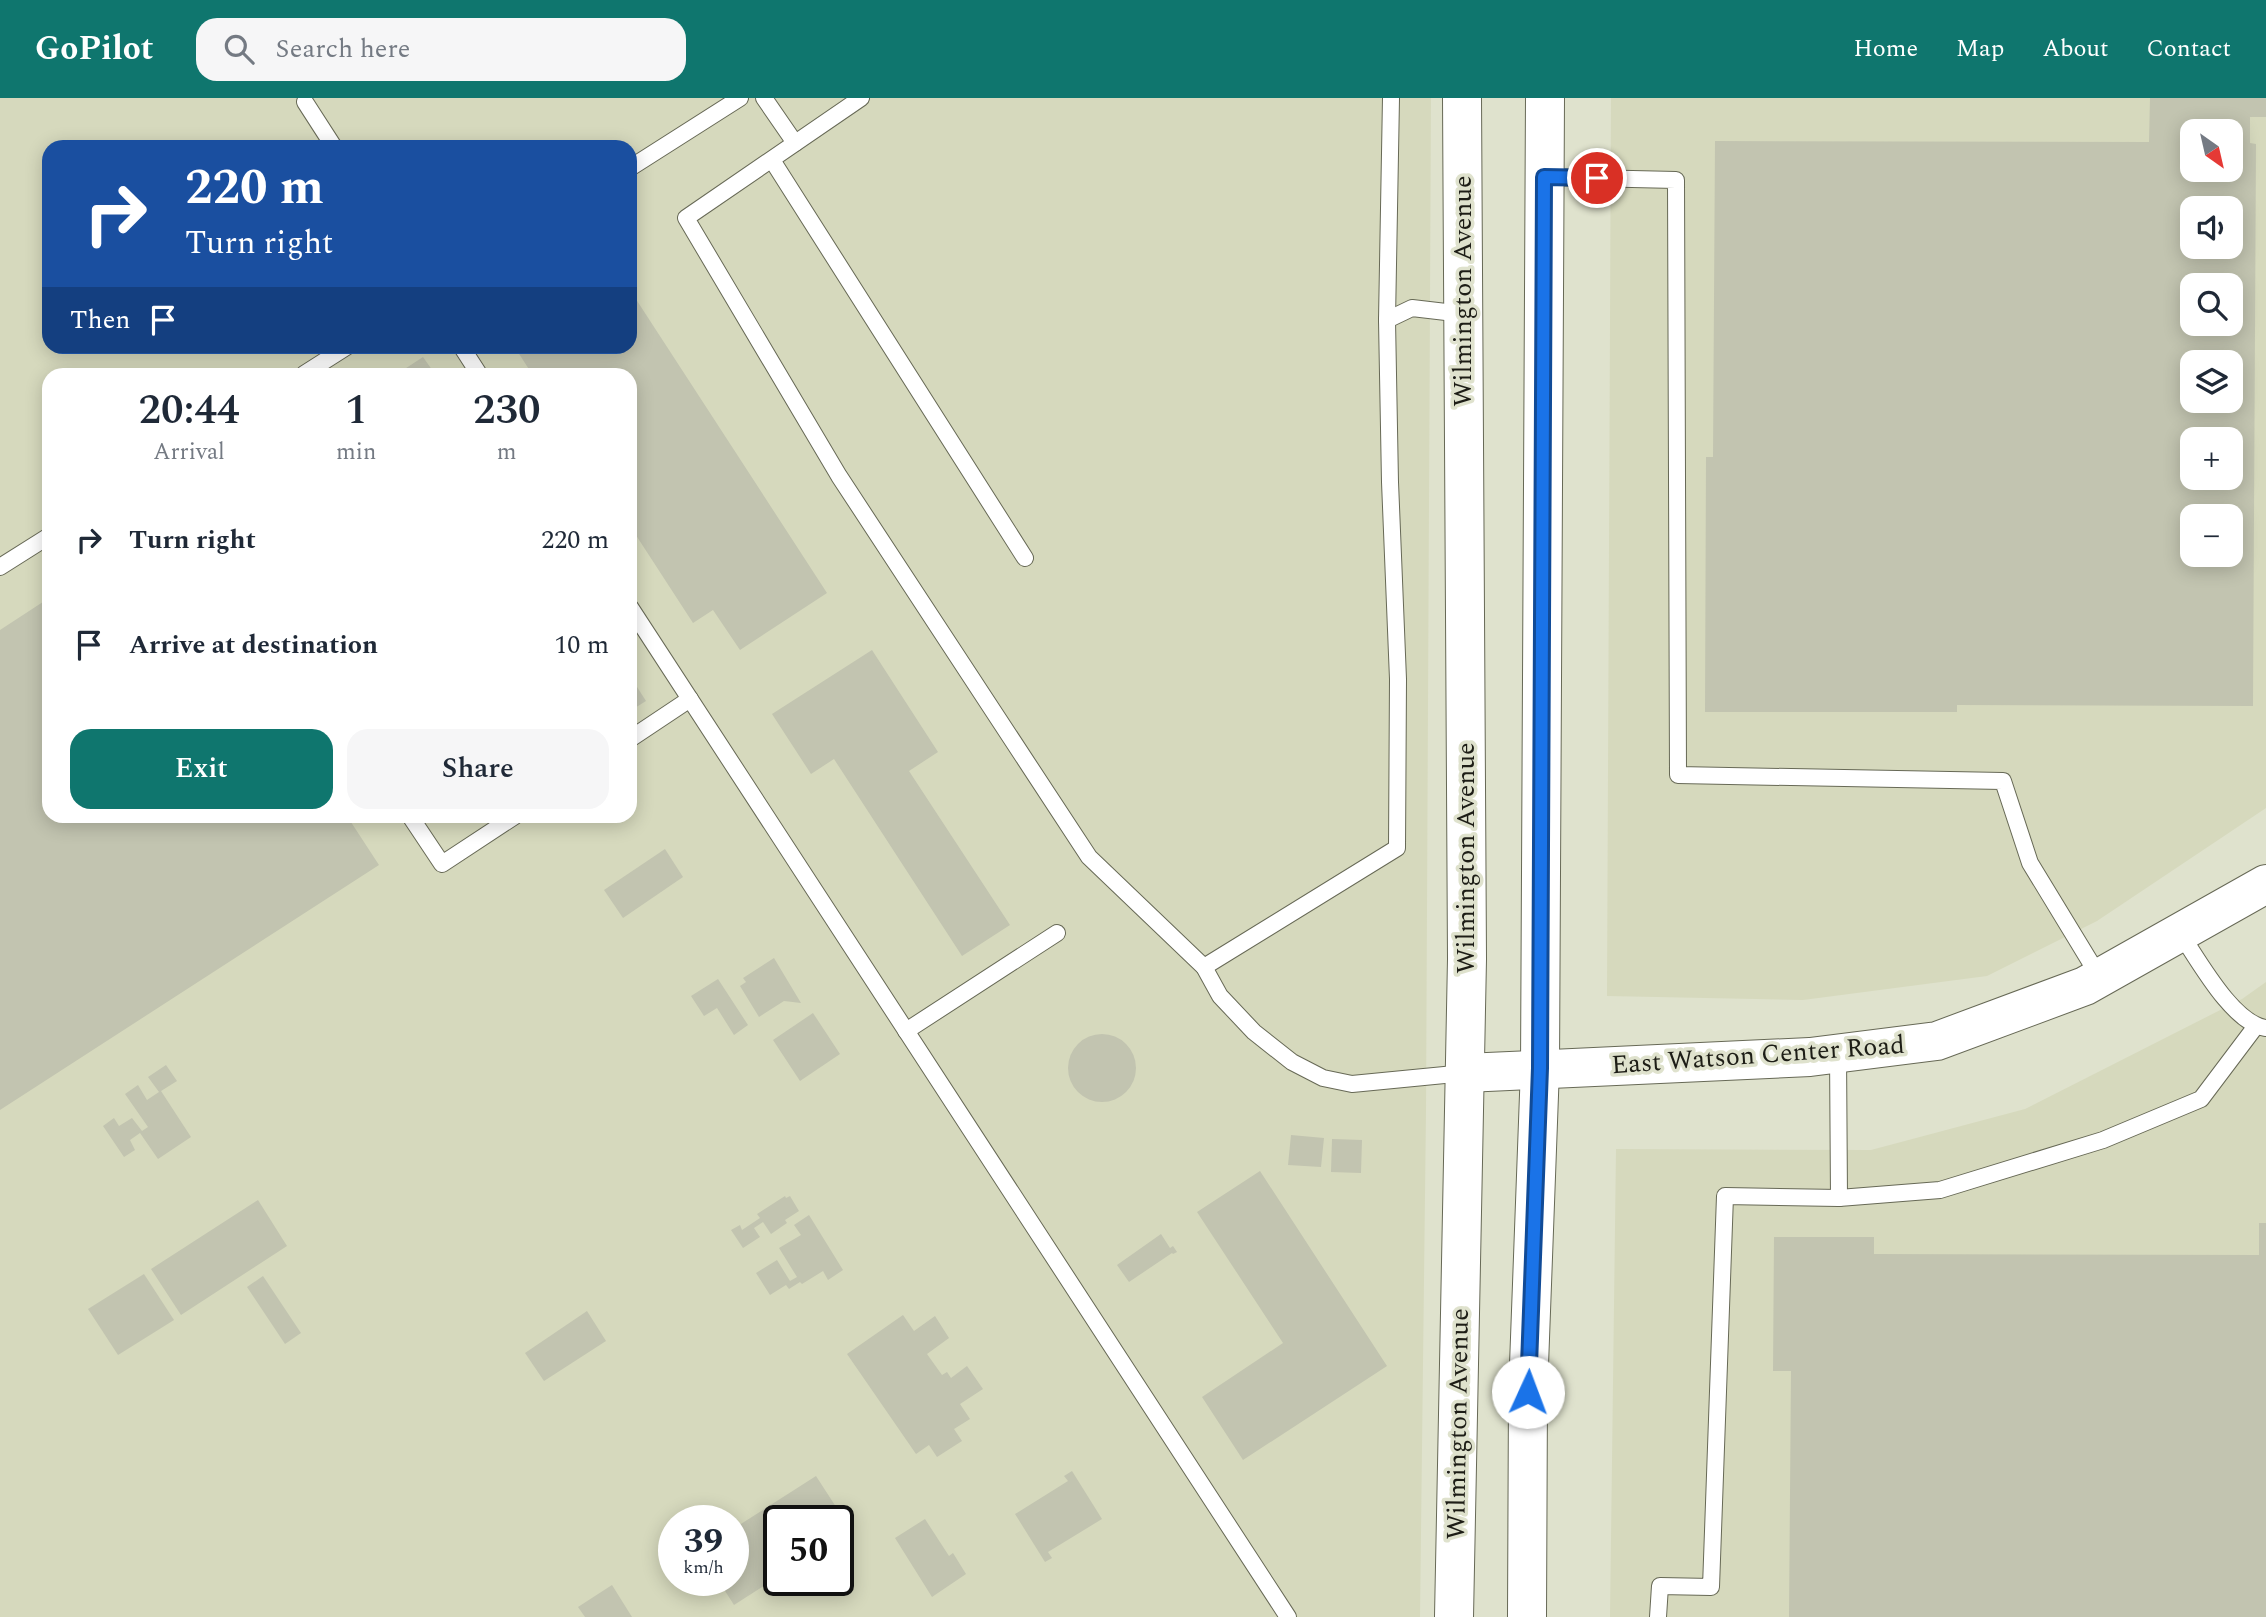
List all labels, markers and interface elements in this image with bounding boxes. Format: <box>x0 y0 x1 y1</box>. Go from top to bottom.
search box <box>196 18 686 81</box>
text: GoPilot <box>35 24 154 74</box>
text: Search here <box>276 29 410 69</box>
icon: search <box>220 30 258 68</box>
text: Home <box>1853 31 1918 67</box>
text: Map <box>1956 31 2004 67</box>
text: About <box>2042 31 2108 67</box>
text: Contact <box>2146 31 2231 67</box>
north arrow <box>2180 119 2244 182</box>
map controls <box>2180 119 2243 567</box>
pin <box>1567 148 1627 208</box>
text: 220 m <box>185 151 324 226</box>
icon: arrive <box>1578 159 1616 197</box>
icon: right <box>70 168 161 259</box>
street label: Wilmington Avenue <box>1443 175 1483 407</box>
button: sound <box>2180 196 2243 259</box>
text: Turn right <box>185 219 333 268</box>
button: search <box>2180 273 2243 336</box>
text: Then <box>70 300 130 340</box>
icon: arrive <box>144 301 182 339</box>
button: layers <box>2180 350 2243 413</box>
text: 20:44 <box>139 379 240 442</box>
text: 1 <box>345 379 367 442</box>
text: 230 <box>473 379 540 442</box>
button: + <box>2180 427 2243 490</box>
text: Arrival <box>153 435 225 470</box>
text: min <box>336 435 376 470</box>
text: m <box>497 435 517 470</box>
button: − <box>2180 504 2243 567</box>
text: Turn right <box>129 520 256 560</box>
text: 220 m <box>541 520 609 560</box>
icon: right <box>70 521 108 559</box>
text: Arrive at destination <box>129 625 378 665</box>
text: 10 m <box>554 625 609 665</box>
icon: arrive <box>70 626 108 664</box>
button: Exit <box>70 729 333 809</box>
button: Share <box>347 729 609 809</box>
street label: Wilmington Avenue <box>1446 742 1486 974</box>
street label: East Watson Center Road <box>1610 1025 1906 1085</box>
street label: Wilmington Avenue <box>1436 1308 1480 1540</box>
position arrow <box>1491 1355 1565 1429</box>
speed limit sign: 50 <box>763 1505 854 1596</box>
text: 39 <box>684 1515 723 1568</box>
text: km/h <box>683 1554 724 1581</box>

